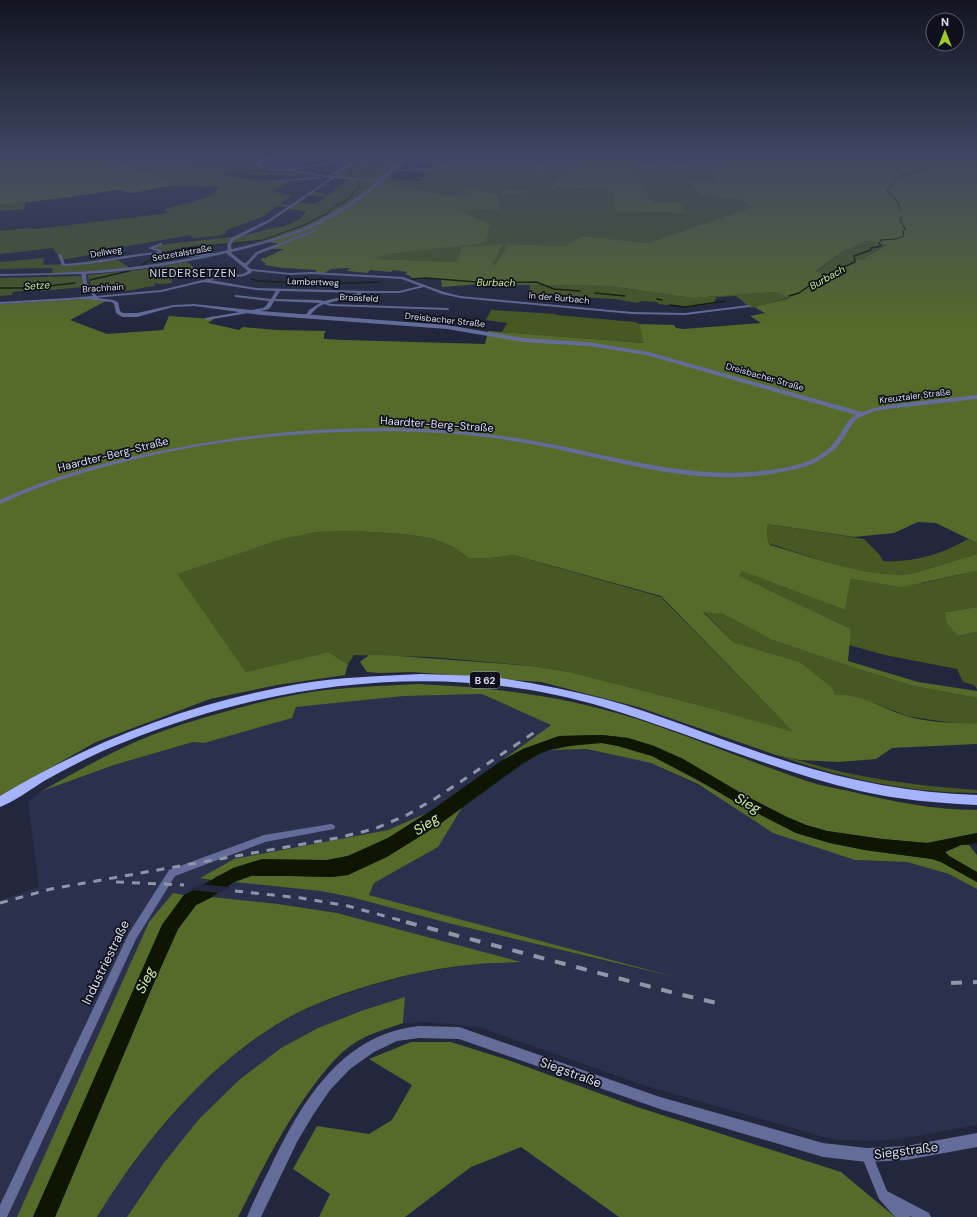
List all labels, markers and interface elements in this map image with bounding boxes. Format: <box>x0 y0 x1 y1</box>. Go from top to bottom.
north arrow <box>925 12 965 52</box>
text: N <box>941 15 949 29</box>
street label: Setzetalstraße <box>151 242 213 264</box>
street label: Dellweg <box>89 243 123 261</box>
water label: Burbach <box>807 262 848 293</box>
district label: NIEDERSETZEN <box>149 266 237 280</box>
street label: Lambertweg <box>287 275 339 289</box>
water label: Burbach <box>477 276 516 289</box>
water label: Setze <box>24 278 51 293</box>
street label: Brachhain <box>82 281 124 295</box>
street label: In der Burbach <box>528 289 590 307</box>
street label: Braasfeld <box>339 291 379 305</box>
street label: Dreisbacher Straße <box>404 310 486 330</box>
street label: Dreisbacher Straße <box>725 360 805 394</box>
street label: Kreuztaler Straße <box>879 386 951 406</box>
street label: Haardter-Berg-Straße <box>380 413 494 435</box>
street label: Haardter-Berg-Straße <box>56 433 170 475</box>
road number: B 62 <box>470 672 500 688</box>
water label: Sieg <box>732 789 764 817</box>
water label: Sieg <box>410 809 443 839</box>
street label: Industriestraße <box>78 917 133 1007</box>
water label: Sieg <box>131 964 159 996</box>
street label: Siegstraße <box>538 1053 604 1091</box>
street label: Siegstraße <box>873 1138 939 1163</box>

